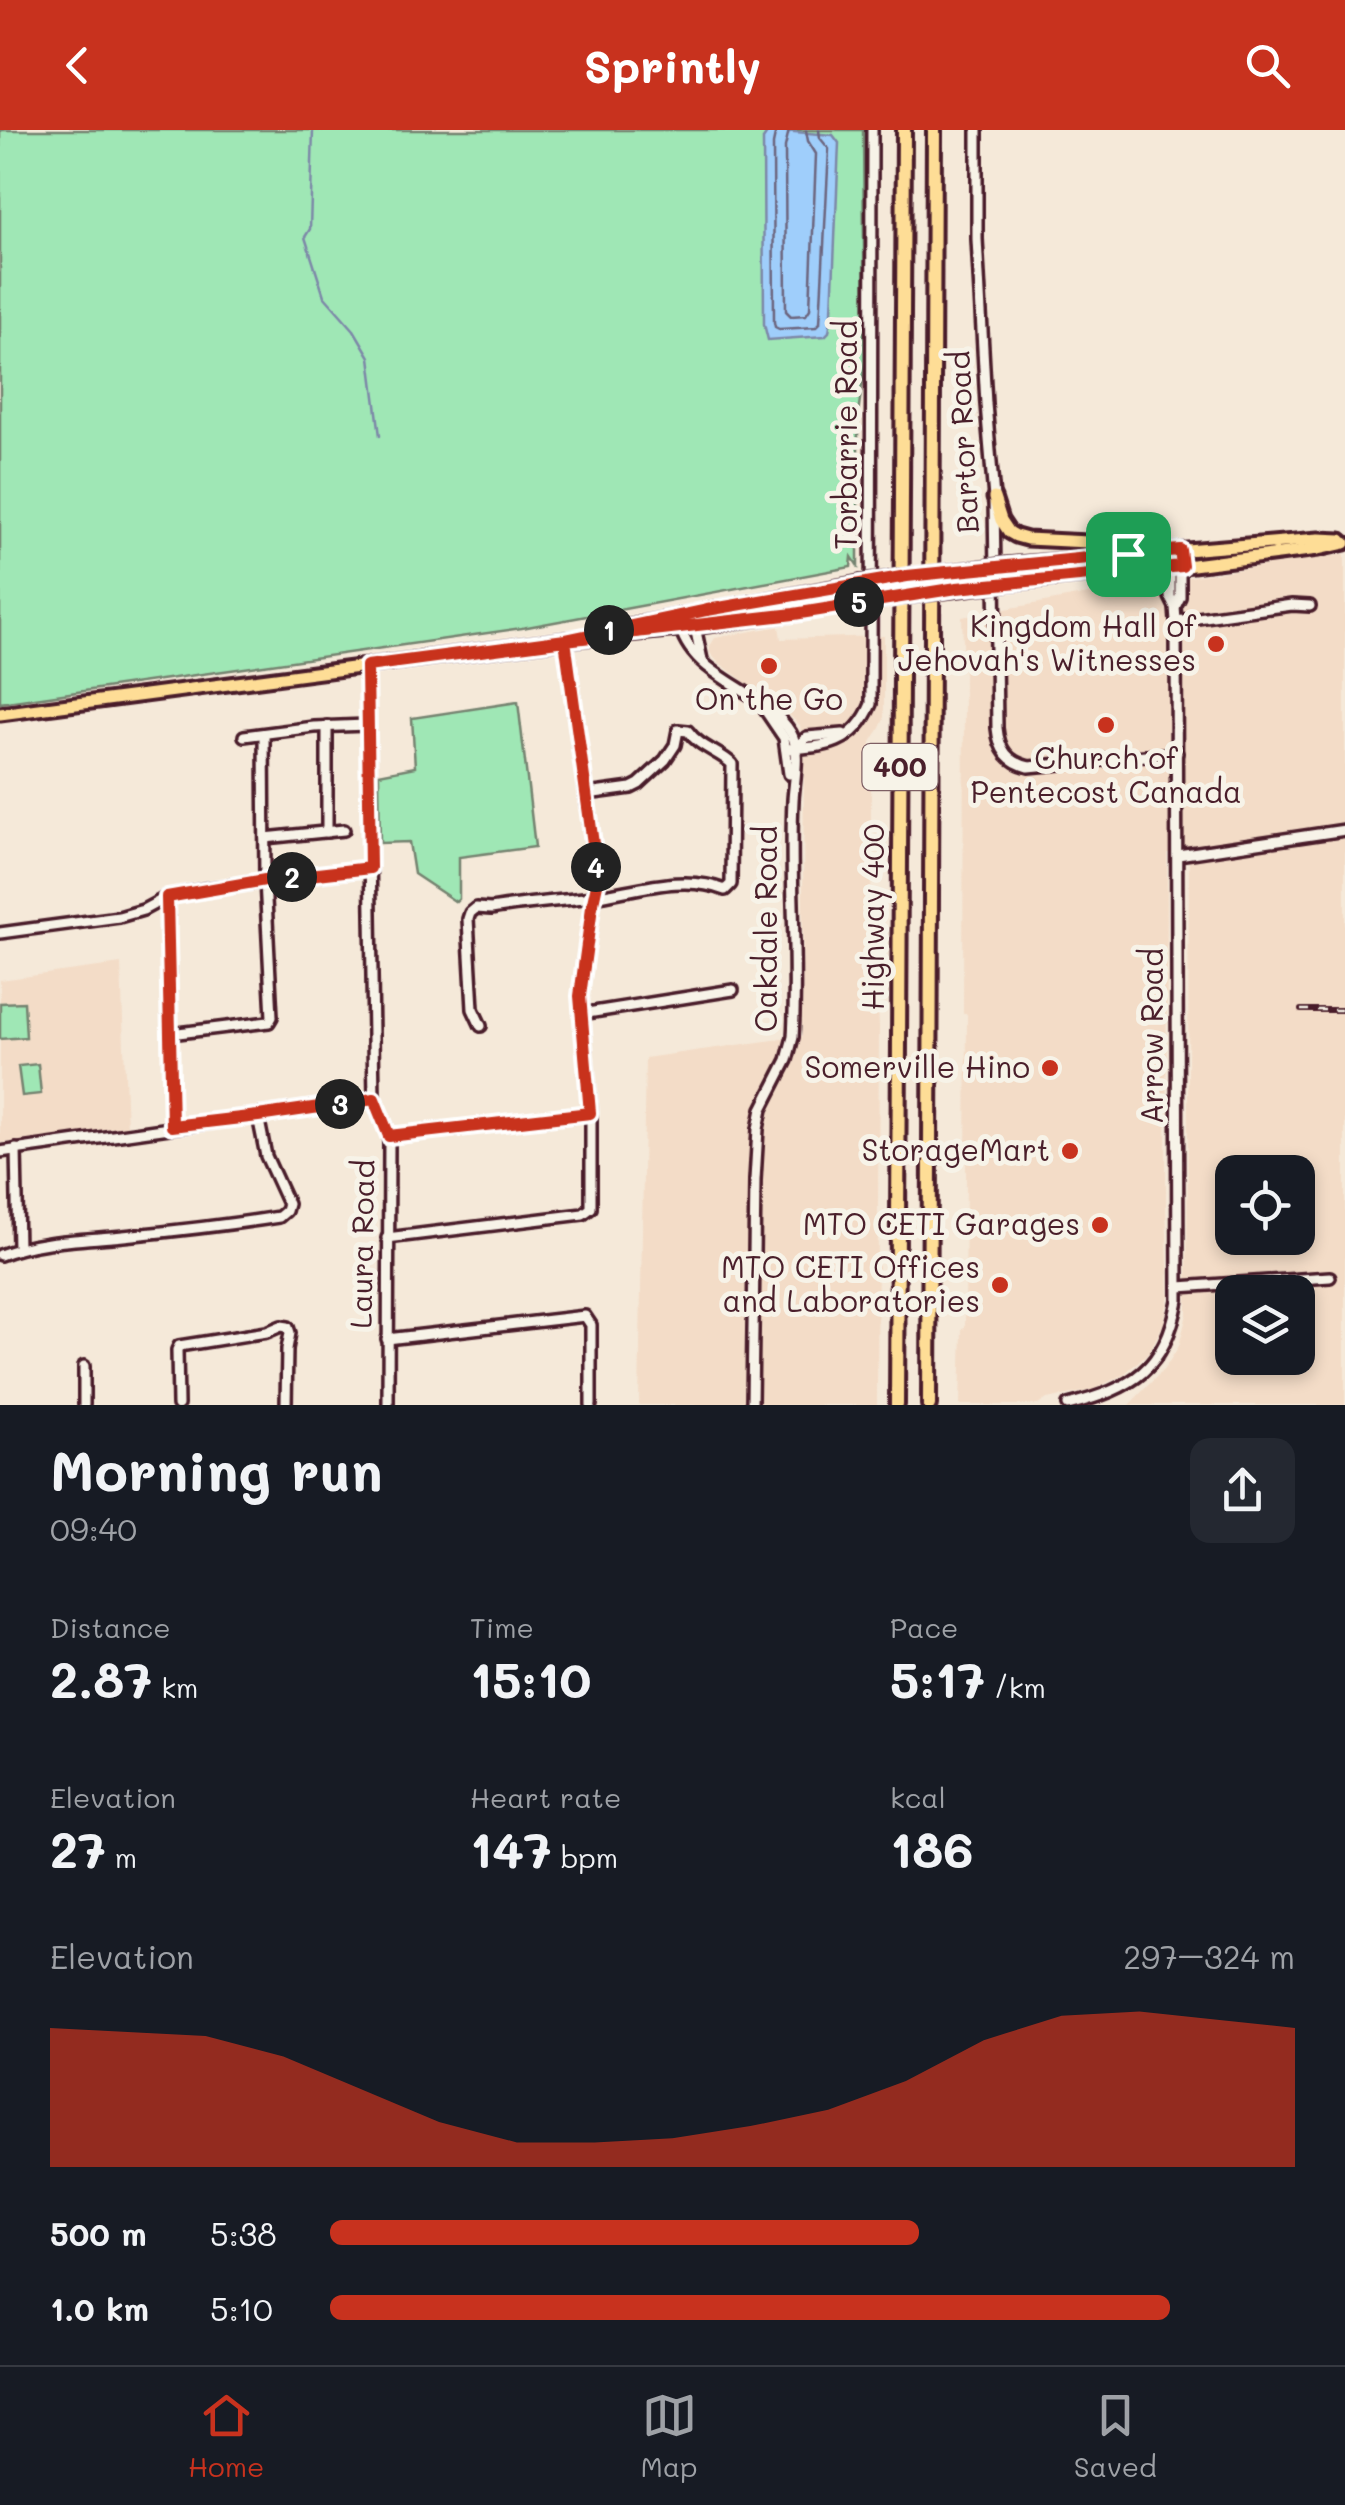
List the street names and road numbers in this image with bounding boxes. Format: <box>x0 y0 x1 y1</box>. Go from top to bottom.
street label: Torbarrie Road <box>825 320 865 550</box>
street label: Bartor Road <box>937 350 987 534</box>
road number: 400 <box>862 744 938 790</box>
street label: Highway 400 <box>852 824 892 1010</box>
street label: Oakdale Road <box>745 826 785 1032</box>
street label: Arrow Road <box>1131 948 1171 1124</box>
street label: Laura Road <box>340 1159 382 1329</box>

